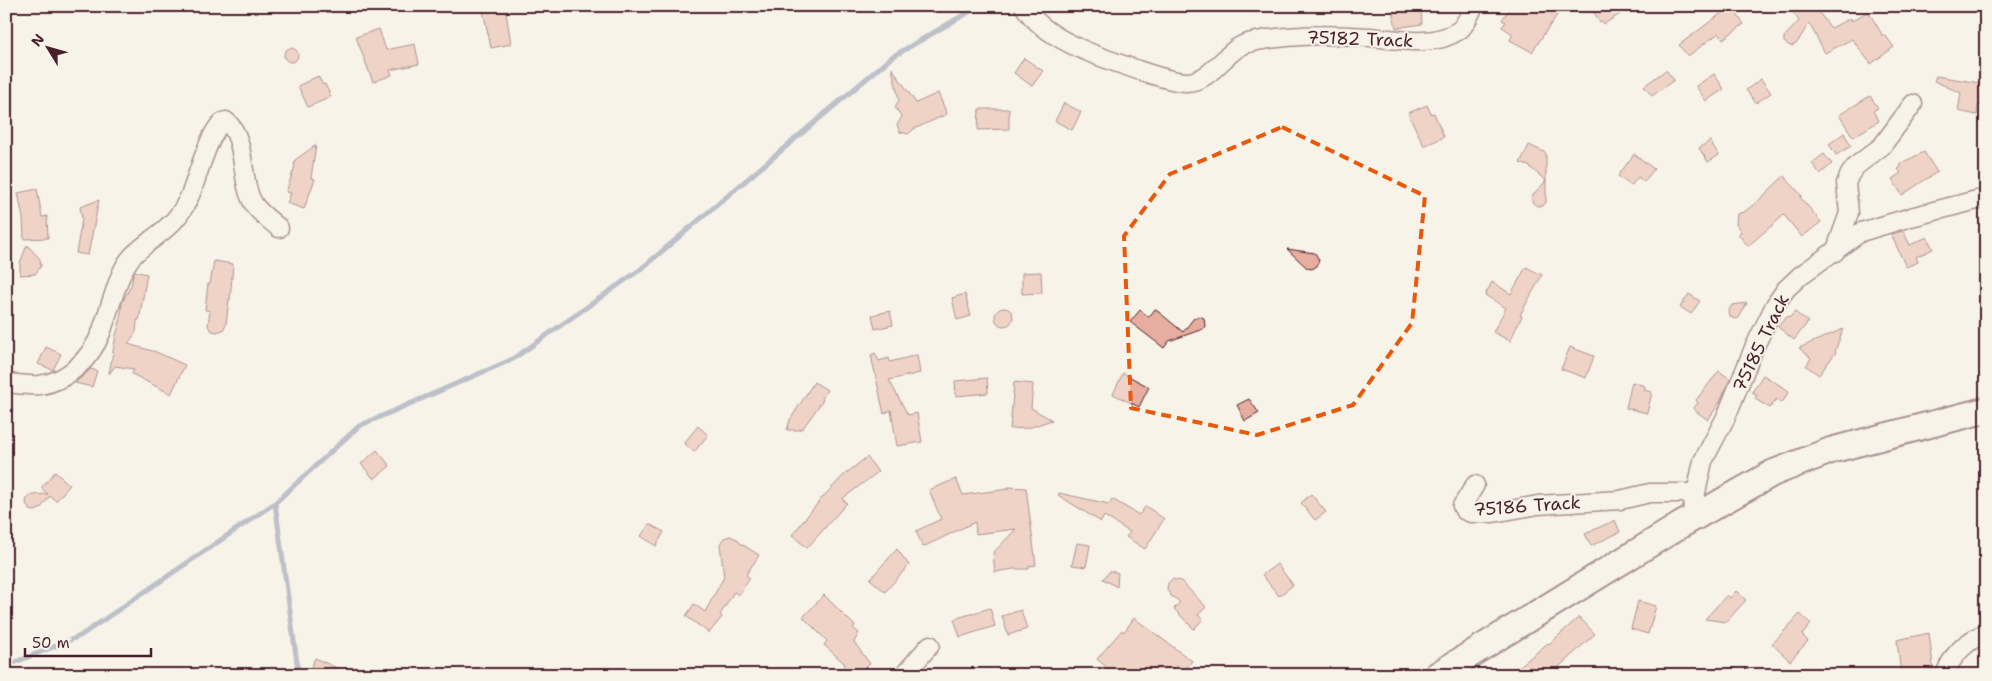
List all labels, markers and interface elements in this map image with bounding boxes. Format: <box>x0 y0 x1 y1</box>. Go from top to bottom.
north arrow <box>22 22 72 72</box>
street label: 75182 Track <box>1306 25 1414 53</box>
text: N <box>27 30 48 50</box>
street label: 75185 Track <box>1727 290 1795 396</box>
street label: 75186 Track <box>1473 490 1581 522</box>
scale bar <box>25 626 151 658</box>
text: 50 m <box>32 633 70 653</box>

